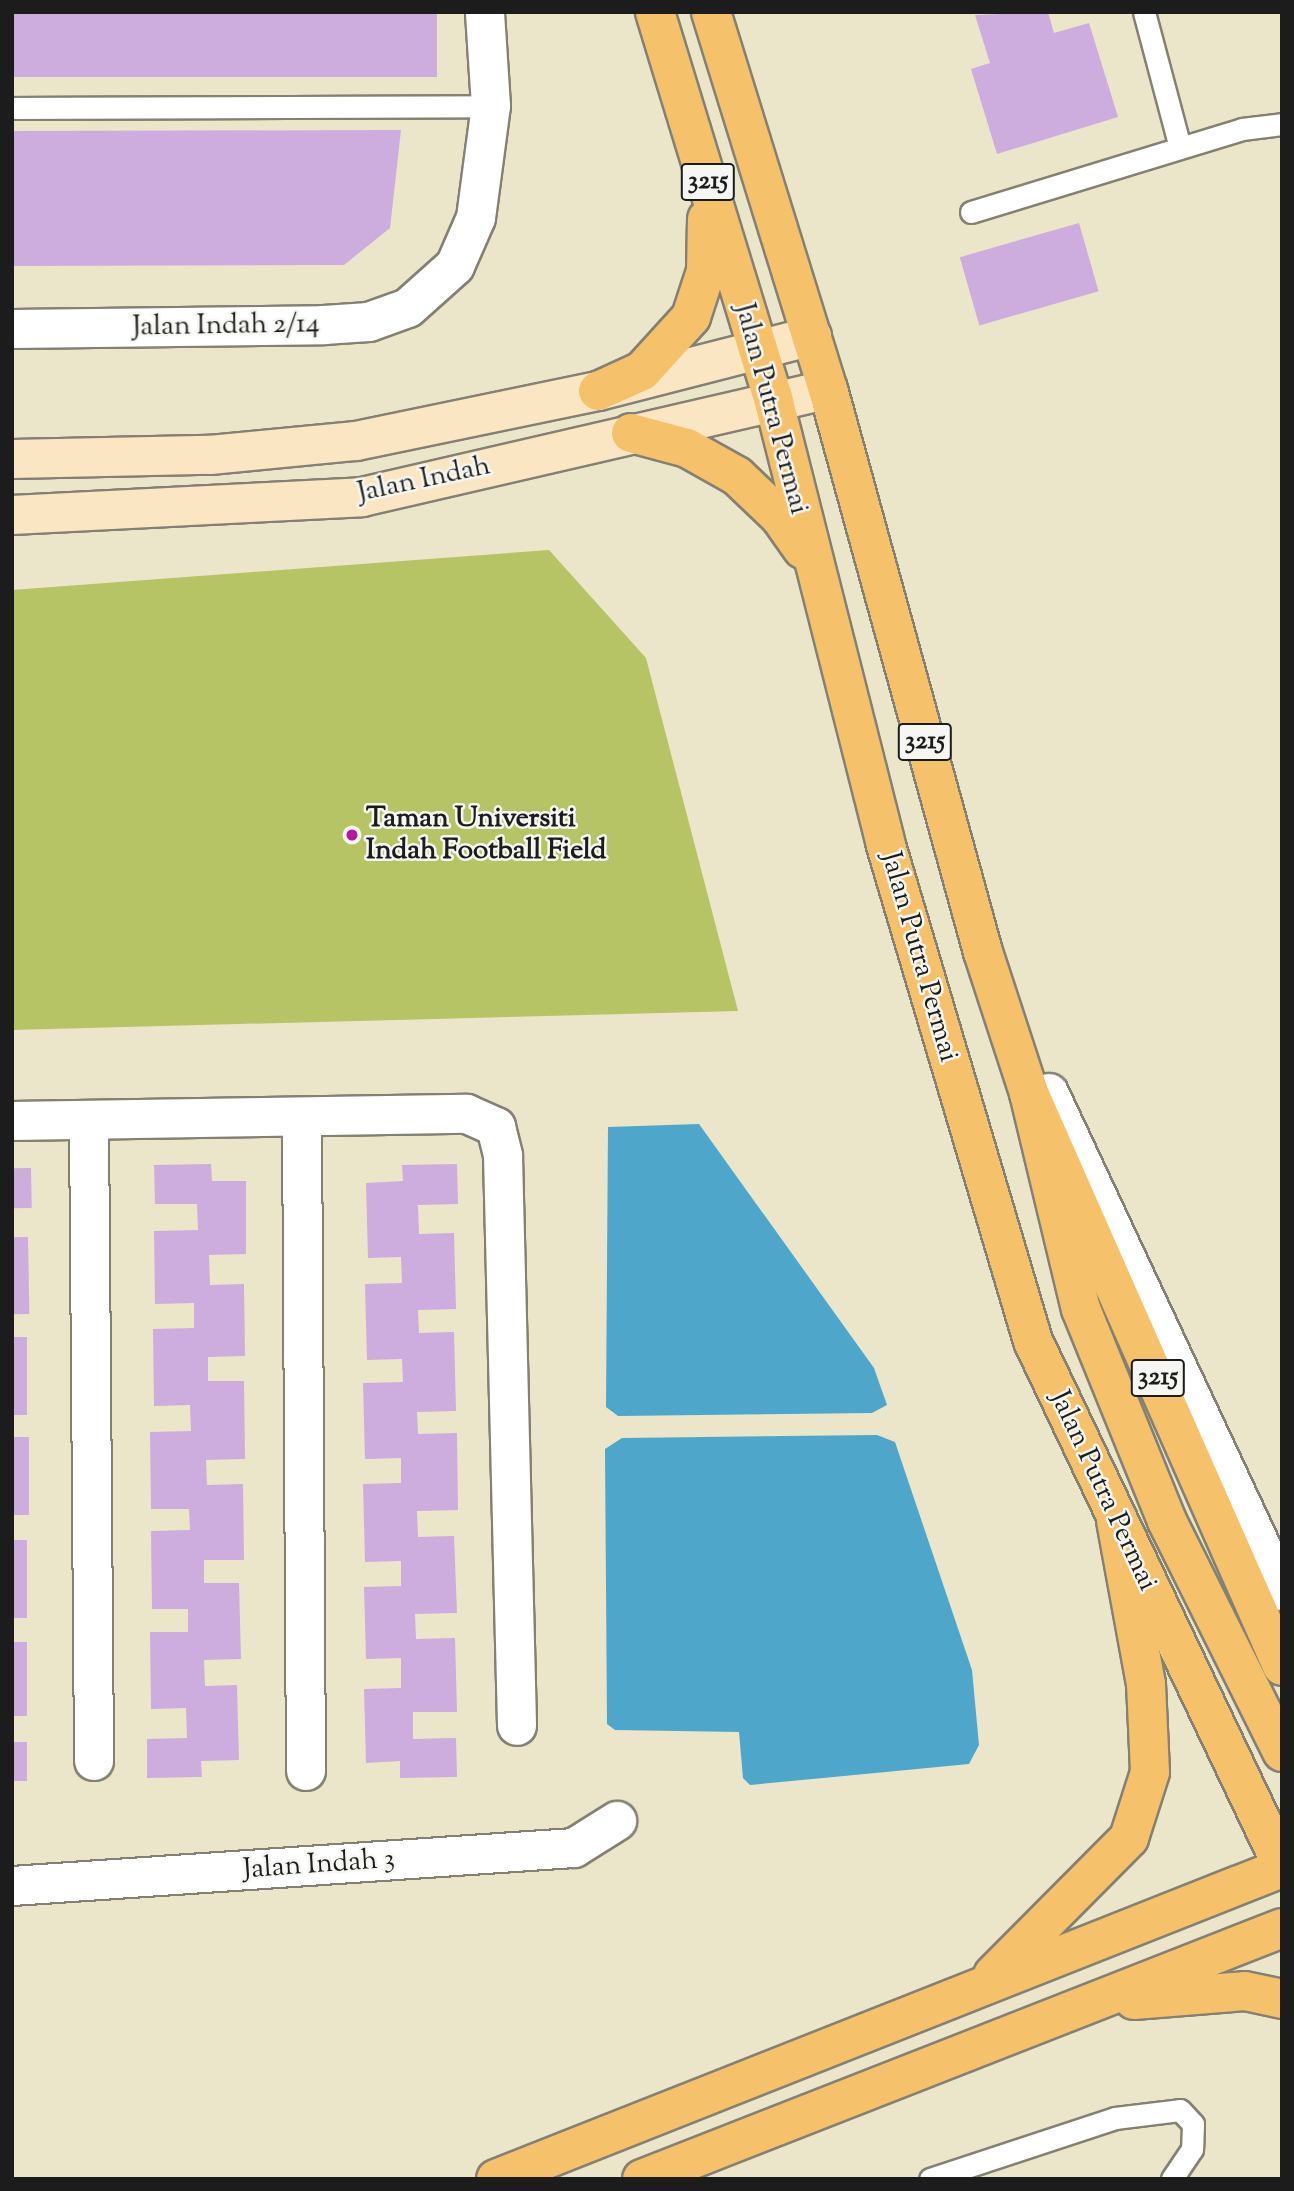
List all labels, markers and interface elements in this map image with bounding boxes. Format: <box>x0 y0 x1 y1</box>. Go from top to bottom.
road number: 3215 <box>680 160 736 204</box>
street label: Jalan Putra Permai <box>727 300 815 518</box>
street label: Jalan Indah 2/14 <box>132 308 320 344</box>
street label: Jalan Indah <box>355 450 493 510</box>
road number: 3215 <box>897 720 953 764</box>
place label: Taman Universiti Indah Football Field <box>366 802 606 868</box>
marker: Taman Universiti Indah Football Field <box>344 827 360 843</box>
street label: Jalan Putra Permai <box>873 848 965 1066</box>
road number: 3215 <box>1130 1356 1186 1400</box>
street label: Jalan Putra Permai <box>1042 1386 1164 1596</box>
street label: Jalan Indah 3 <box>242 1843 396 1887</box>

